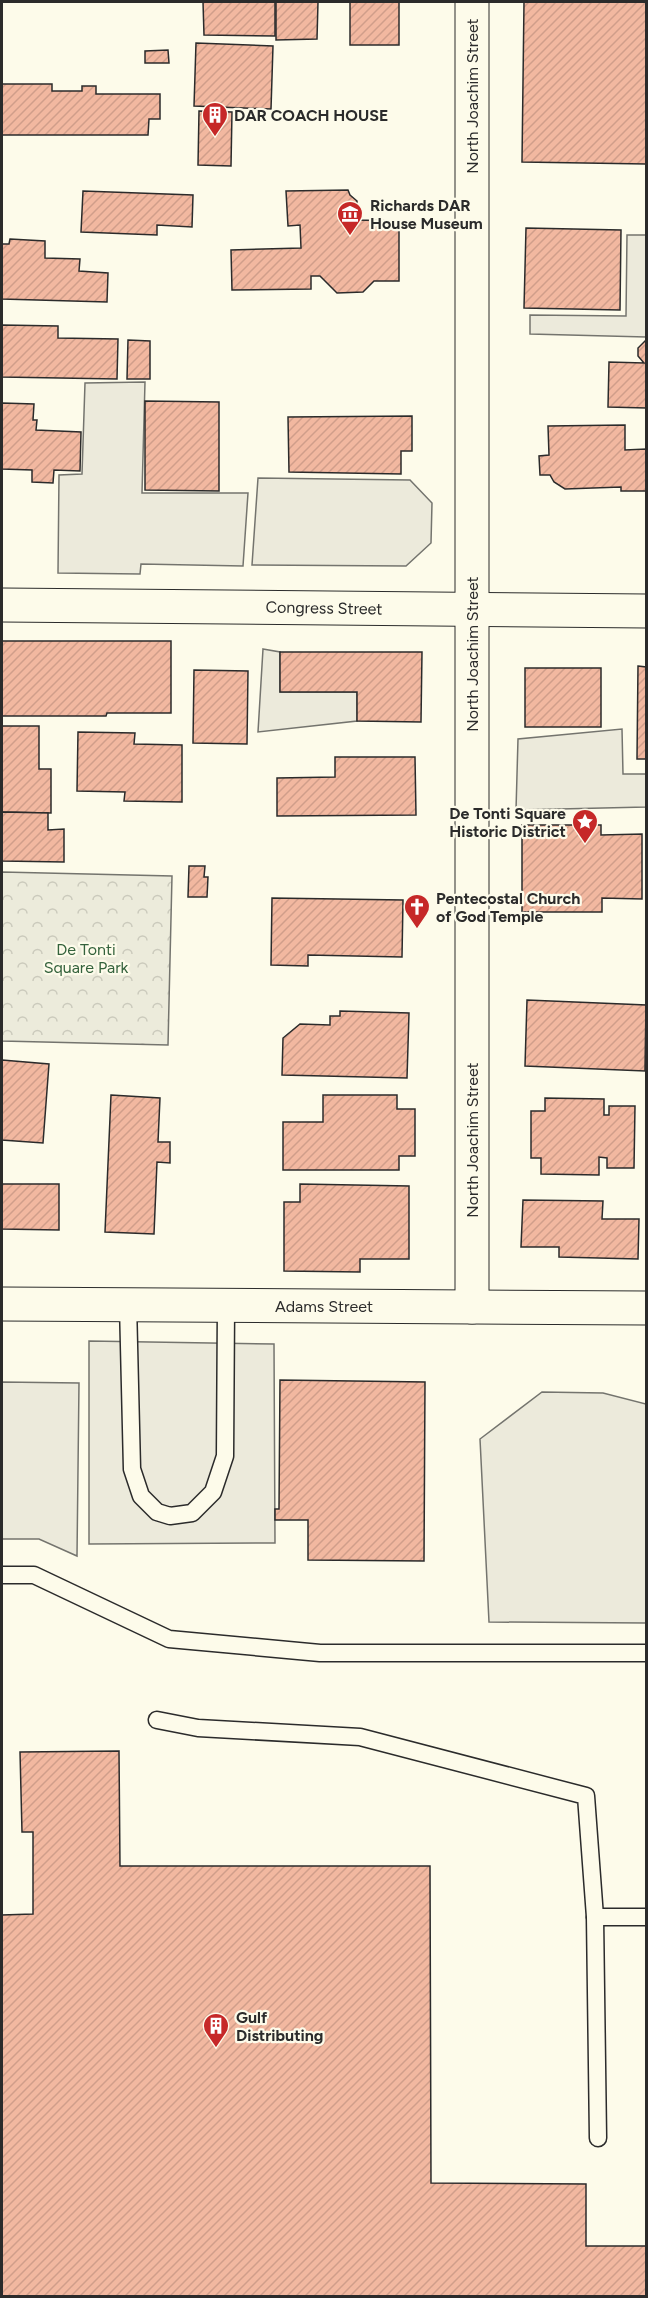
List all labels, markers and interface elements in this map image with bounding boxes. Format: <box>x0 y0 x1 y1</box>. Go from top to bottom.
street label: North Joachim Street <box>463 18 482 174</box>
building icon: DAR COACH HOUSE <box>200 100 230 138</box>
place label: DAR COACH HOUSE <box>234 106 388 125</box>
place label: Richards DAR House Museum <box>370 196 483 233</box>
museum icon: Richards DAR House Museum <box>335 199 365 237</box>
street label: North Joachim Street <box>463 576 482 732</box>
street label: Congress Street <box>265 597 383 619</box>
place label: De Tonti Square Historic District <box>449 804 566 841</box>
place icon: De Tonti Square Historic District <box>570 807 600 845</box>
place label: Pentecostal Church of God Temple <box>436 889 580 926</box>
church icon: Pentecostal Church of God Temple <box>402 892 432 930</box>
park label: De Tonti Square Park <box>44 940 129 977</box>
street label: North Joachim Street <box>463 1062 482 1218</box>
street label: Adams Street <box>275 1297 373 1316</box>
place label: Gulf Distributing <box>236 2008 324 2045</box>
building icon: Gulf Distributing <box>201 2011 231 2049</box>

